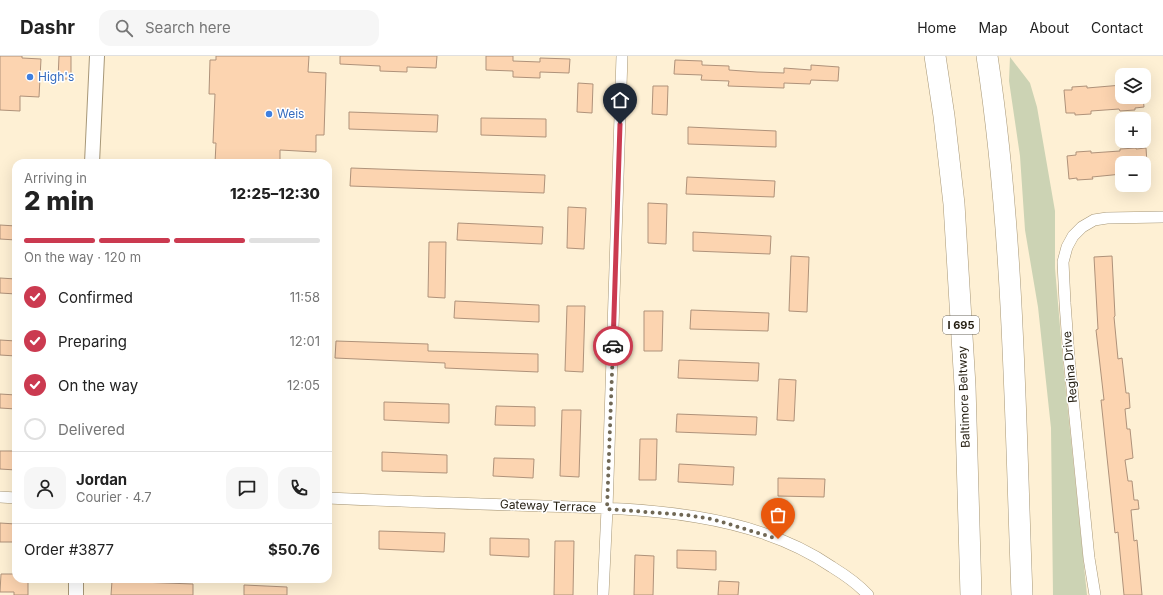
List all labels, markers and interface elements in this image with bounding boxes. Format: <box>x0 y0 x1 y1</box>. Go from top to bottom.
search box <box>99 10 379 46</box>
text: Dashr <box>20 16 75 39</box>
icon: search <box>113 17 135 39</box>
text: Search here <box>145 18 231 37</box>
text: Home <box>917 19 956 36</box>
text: Map <box>978 19 1008 36</box>
text: About <box>1030 19 1069 36</box>
text: Contact <box>1091 19 1143 36</box>
map controls <box>1115 68 1151 192</box>
button: layers <box>1115 68 1151 104</box>
place label: High's <box>38 69 74 84</box>
marker: High's <box>25 72 35 82</box>
pin <box>603 83 637 124</box>
icon: home <box>609 89 631 111</box>
place label: Weis <box>277 106 304 121</box>
marker: Weis <box>264 109 274 119</box>
button: + <box>1115 112 1151 148</box>
button: − <box>1115 156 1151 192</box>
text: Arriving in <box>24 170 87 186</box>
text: 12:25–12:30 <box>230 184 320 203</box>
text: 2 min <box>24 185 94 216</box>
text: On the way · 120 m <box>24 249 141 265</box>
icon: check <box>24 286 46 308</box>
text: Confirmed <box>58 288 133 307</box>
text: 11:58 <box>290 289 320 305</box>
road number: I 695 <box>943 316 979 334</box>
courier <box>593 326 633 366</box>
icon: check <box>24 330 46 352</box>
street label: Regina Drive <box>1059 331 1080 403</box>
text: Preparing <box>58 332 127 351</box>
text: 12:01 <box>290 333 320 349</box>
icon: car <box>602 335 624 357</box>
street label: Baltimore Beltway <box>954 346 973 448</box>
icon: check <box>24 374 46 396</box>
text: On the way <box>58 376 138 395</box>
text: 12:05 <box>287 377 320 393</box>
text: Delivered <box>58 420 125 439</box>
button: person <box>24 467 66 509</box>
button: chat <box>226 467 268 509</box>
button: phone <box>278 467 320 509</box>
text: Jordan <box>76 470 127 489</box>
text: Courier · 4.7 <box>76 489 152 505</box>
street label: Gateway Terrace <box>500 496 596 515</box>
pin <box>761 498 795 539</box>
icon: bag <box>767 504 789 526</box>
text: Order #3877 <box>24 540 114 559</box>
text: $50.76 <box>268 540 320 559</box>

